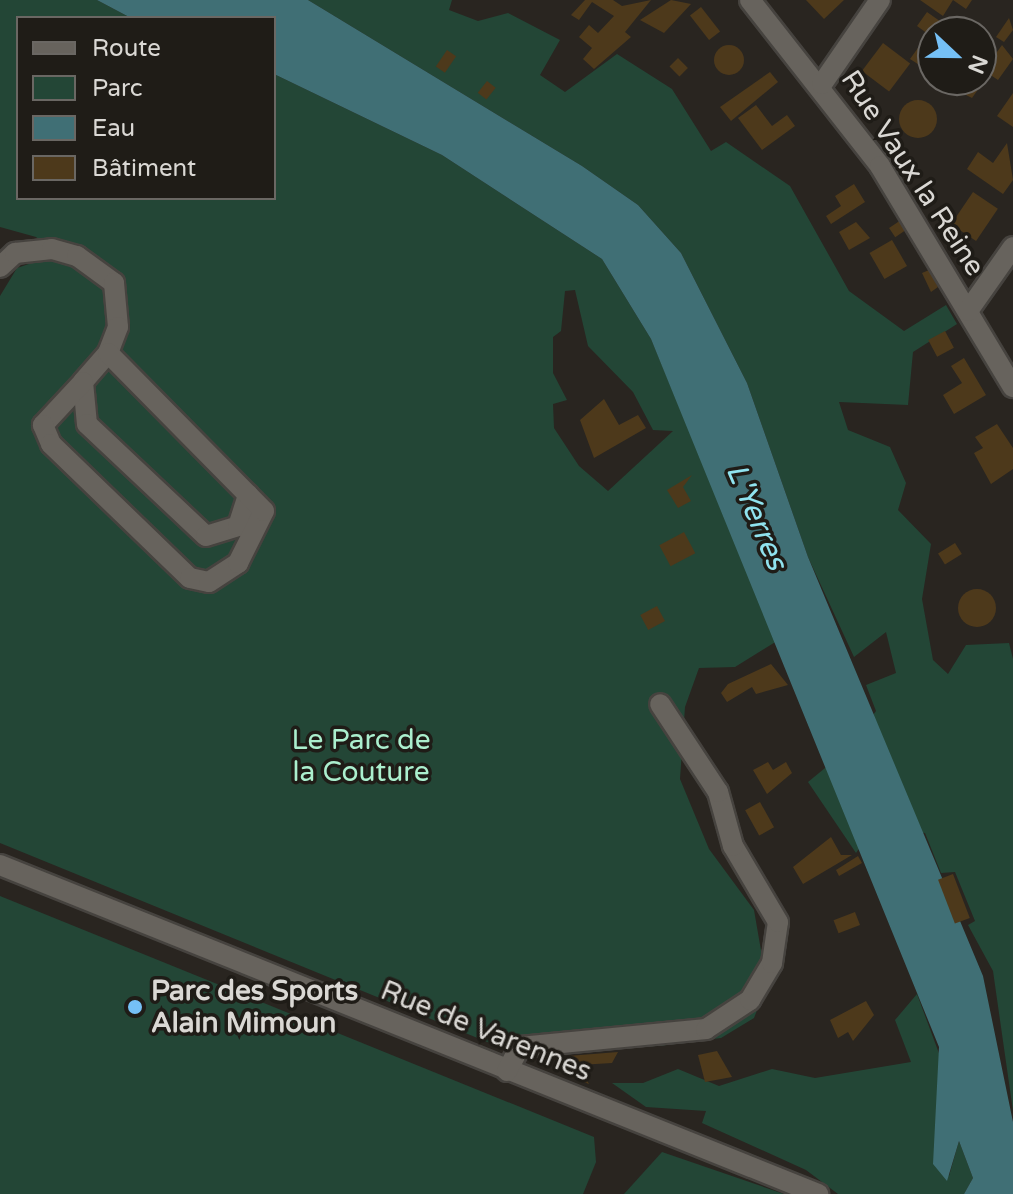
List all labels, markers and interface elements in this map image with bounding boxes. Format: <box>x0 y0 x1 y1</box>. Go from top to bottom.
legend <box>16 16 276 200</box>
north arrow <box>917 16 997 96</box>
text: Route <box>92 34 161 63</box>
text: N <box>962 51 993 77</box>
street label: Rue Vaux la Reine <box>834 64 992 282</box>
text: Parc <box>92 74 143 103</box>
text: Eau <box>92 114 135 143</box>
text: Bâtiment <box>92 154 196 183</box>
water label: L'Yerres <box>718 459 794 575</box>
park label: Le Parc de la Couture <box>291 723 431 789</box>
street label: Rue de Varennes <box>376 973 596 1089</box>
place label: Parc des Sports Alain Mimoun <box>151 974 358 1040</box>
marker: Parc des Sports Alain Mimoun <box>126 998 144 1016</box>

